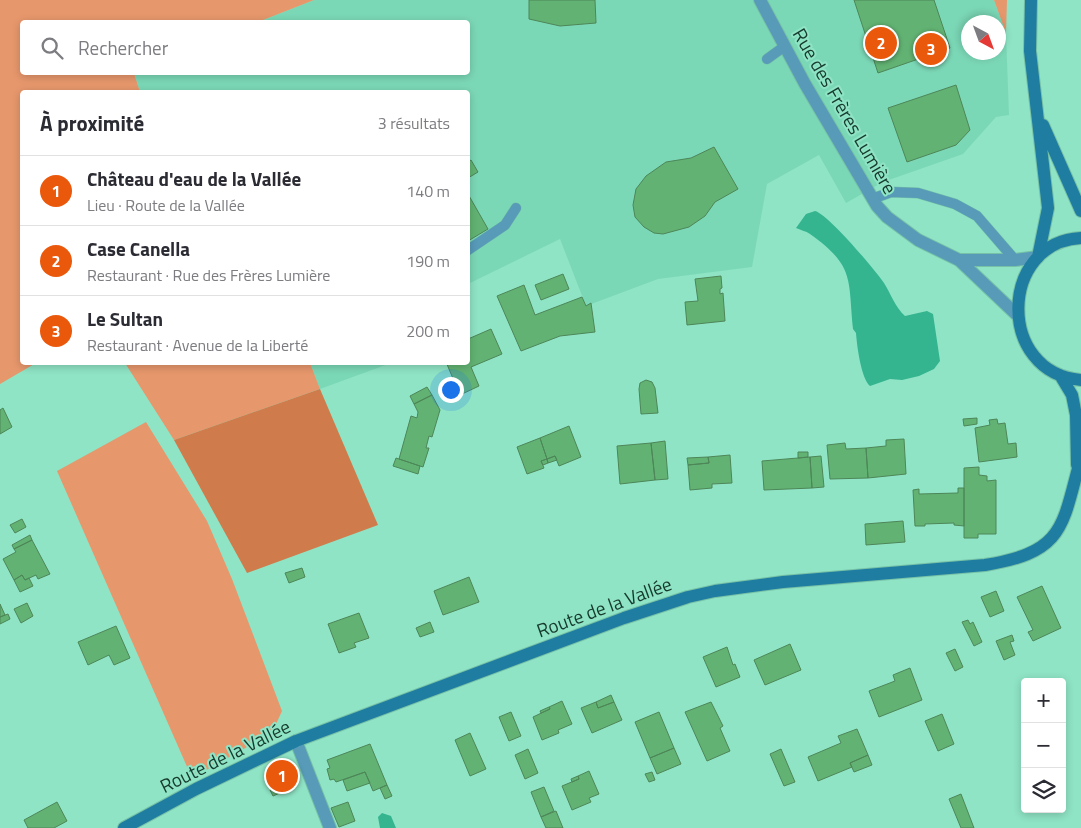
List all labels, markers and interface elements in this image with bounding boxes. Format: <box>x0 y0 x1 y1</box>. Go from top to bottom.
north arrow <box>961 15 1006 60</box>
search box <box>20 20 470 75</box>
street label: Rue des Frères Lumière <box>786 22 905 199</box>
pin: 2 <box>865 24 897 62</box>
pin: 3 <box>915 30 947 68</box>
text: Rechercher <box>78 33 168 62</box>
icon: search <box>38 34 66 62</box>
text: À proximité <box>40 107 144 139</box>
text: 3 résultats <box>378 111 450 135</box>
text: Château d'eau de la Vallée <box>87 164 301 193</box>
text: 1 <box>52 179 60 203</box>
text: 140 m <box>406 179 450 203</box>
text: Lieu · Route de la Vallée <box>87 193 245 217</box>
text: Case Canella <box>87 234 190 263</box>
text: 2 <box>52 249 60 273</box>
text: 190 m <box>406 249 450 273</box>
text: Restaurant · Rue des Frères Lumière <box>87 263 330 287</box>
text: Le Sultan <box>87 304 163 333</box>
text: 3 <box>52 319 60 343</box>
text: 200 m <box>406 319 450 343</box>
text: Restaurant · Avenue de la Liberté <box>87 333 308 357</box>
your location <box>438 377 464 403</box>
street label: Route de la Vallée <box>532 569 676 644</box>
map controls <box>1021 678 1066 813</box>
button: + <box>1021 678 1066 723</box>
street label: Route de la Vallée <box>155 711 295 800</box>
button: − <box>1021 723 1066 768</box>
pin: 1 <box>266 757 298 795</box>
button: layers <box>1021 768 1066 813</box>

